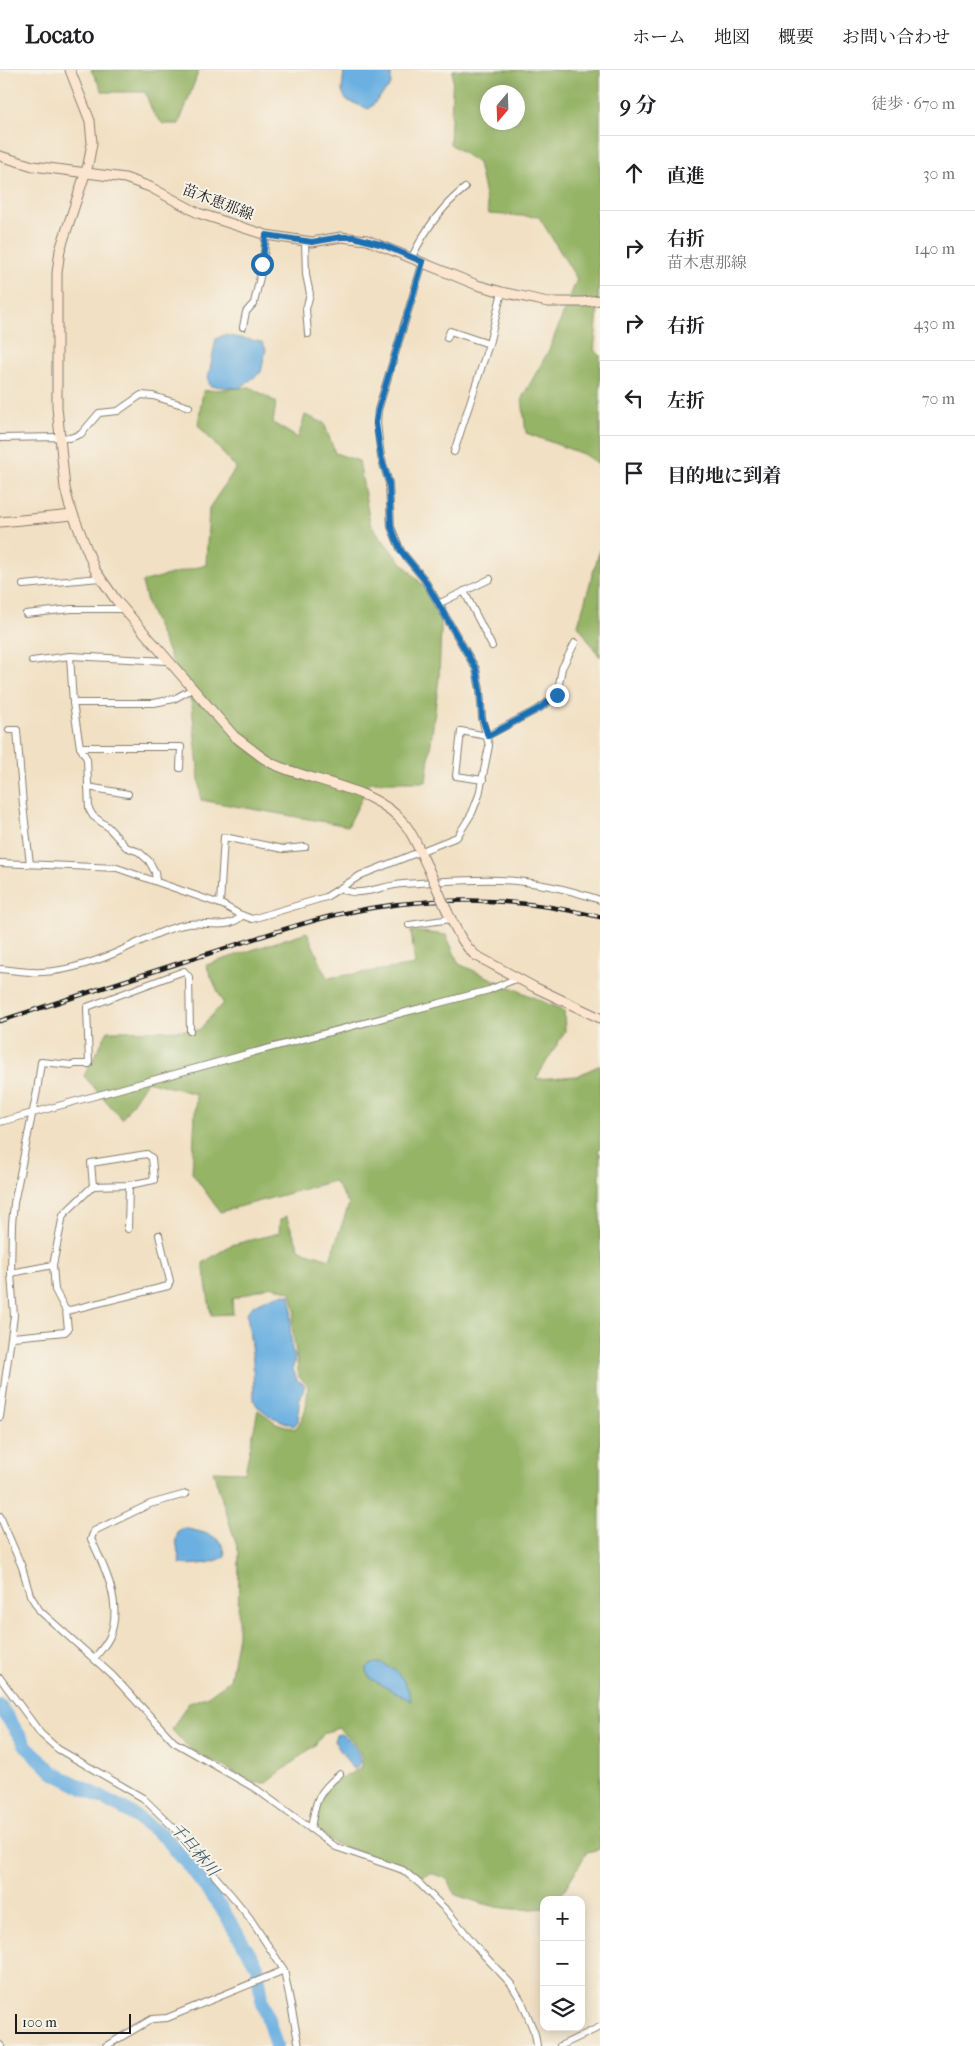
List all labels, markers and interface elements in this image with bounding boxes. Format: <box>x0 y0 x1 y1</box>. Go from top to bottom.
text: Locato <box>25 21 94 49</box>
text: ホーム <box>632 27 686 48</box>
text: 地図 <box>714 27 750 48</box>
text: 概要 <box>778 27 814 48</box>
text: お問い合わせ <box>842 27 950 48</box>
north arrow <box>480 85 525 130</box>
text: 9 分 <box>620 93 657 117</box>
text: 徒歩 · 670 m <box>871 94 955 113</box>
icon: ahead <box>620 159 648 187</box>
text: 30 m <box>923 164 955 183</box>
text: 直進 <box>667 165 705 187</box>
street label: 苗木恵那線 <box>180 180 256 224</box>
text: 右折 <box>667 228 705 250</box>
icon: right <box>620 234 648 262</box>
text: 140 m <box>914 239 955 258</box>
route start <box>251 253 274 276</box>
text: 苗木恵那線 <box>667 253 747 272</box>
icon: right <box>620 309 648 337</box>
text: 430 m <box>913 314 955 333</box>
text: 右折 <box>667 315 705 337</box>
icon: left <box>620 384 648 412</box>
text: 70 m <box>922 389 955 408</box>
text: 左折 <box>667 390 705 412</box>
icon: arrive <box>620 459 648 487</box>
text: 目的地に到着 <box>667 465 781 487</box>
route end <box>546 684 569 707</box>
water label: 千旦林川 <box>166 1819 224 1881</box>
map controls <box>540 1896 585 2031</box>
button: + <box>540 1896 585 1941</box>
button: − <box>540 1941 585 1986</box>
button: layers <box>540 1986 585 2031</box>
scale bar <box>15 2011 131 2034</box>
text: 100 m <box>22 2014 57 2031</box>

